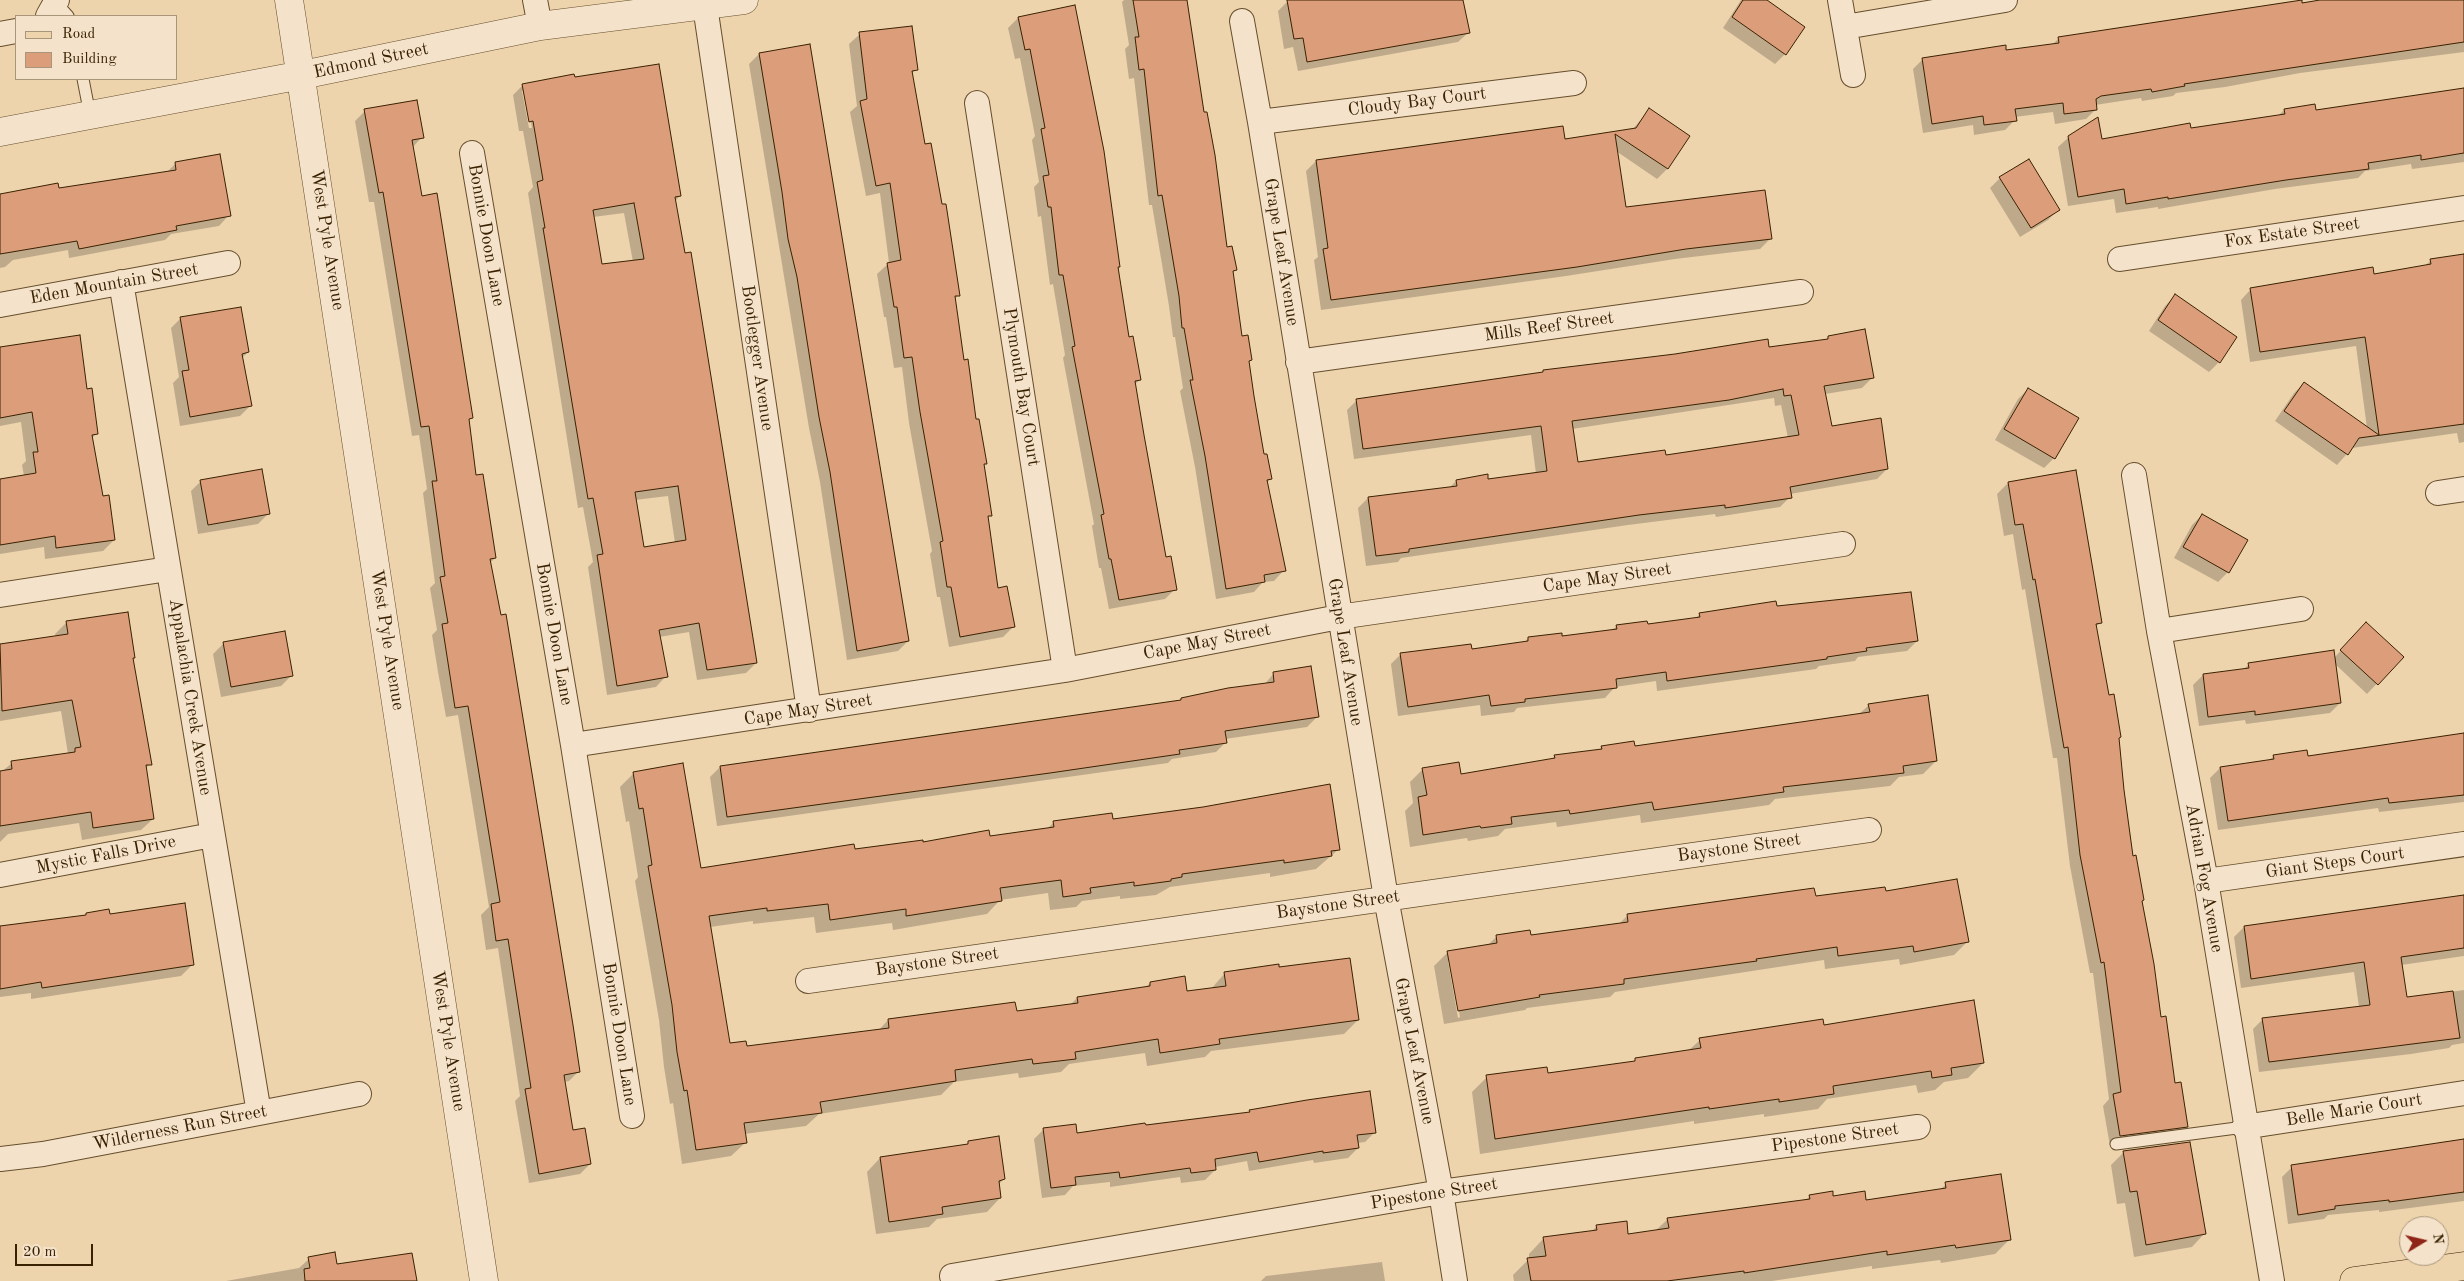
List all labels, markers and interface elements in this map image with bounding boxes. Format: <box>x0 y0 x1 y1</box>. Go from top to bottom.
legend <box>15 15 178 80</box>
text: Road <box>62 27 95 42</box>
street label: Edmond Street <box>312 38 430 84</box>
text: Building <box>62 52 117 67</box>
street label: Cloudy Bay Court <box>1347 83 1487 121</box>
street label: Bonnie Doon Lane <box>463 162 509 308</box>
street label: West Pyle Avenue <box>305 168 349 312</box>
street label: Grape Leaf Avenue <box>1259 177 1303 327</box>
street label: Fox Estate Street <box>2223 213 2361 253</box>
street label: Eden Mountain Street <box>28 259 200 309</box>
street label: Bootlegger Avenue <box>736 284 778 432</box>
street label: Plymouth Bay Court <box>998 306 1044 468</box>
street label: Mills Reef Street <box>1483 307 1615 347</box>
street label: Cape May Street <box>1541 558 1673 598</box>
street label: Bonnie Doon Lane <box>531 561 577 707</box>
street label: West Pyle Avenue <box>365 568 409 712</box>
street label: Grape Leaf Avenue <box>1323 577 1367 727</box>
street label: Appalachia Creek Avenue <box>164 597 216 797</box>
street label: Cape May Street <box>1141 619 1273 665</box>
street label: Cape May Street <box>742 689 874 731</box>
street label: Adrian Fog Avenue <box>2180 802 2228 954</box>
street label: Baystone Street <box>1676 829 1802 867</box>
street label: Mystic Falls Drive <box>34 831 178 879</box>
street label: Giant Steps Court <box>2264 843 2406 883</box>
street label: Baystone Street <box>1275 886 1401 924</box>
street label: Baystone Street <box>874 943 1000 981</box>
street label: Bonnie Doon Lane <box>597 961 641 1107</box>
street label: West Pyle Avenue <box>426 969 470 1113</box>
street label: Grape Leaf Avenue <box>1389 976 1439 1126</box>
street label: Belle Marie Court <box>2284 1089 2424 1131</box>
street label: Wilderness Run Street <box>91 1101 269 1155</box>
street label: Pipestone Street <box>1770 1118 1900 1158</box>
street label: Pipestone Street <box>1369 1173 1499 1215</box>
north arrow <box>2399 1216 2449 1266</box>
text: N <box>2430 1232 2446 1245</box>
scale bar <box>18 1234 95 1266</box>
text: 20 m <box>23 1245 57 1260</box>

